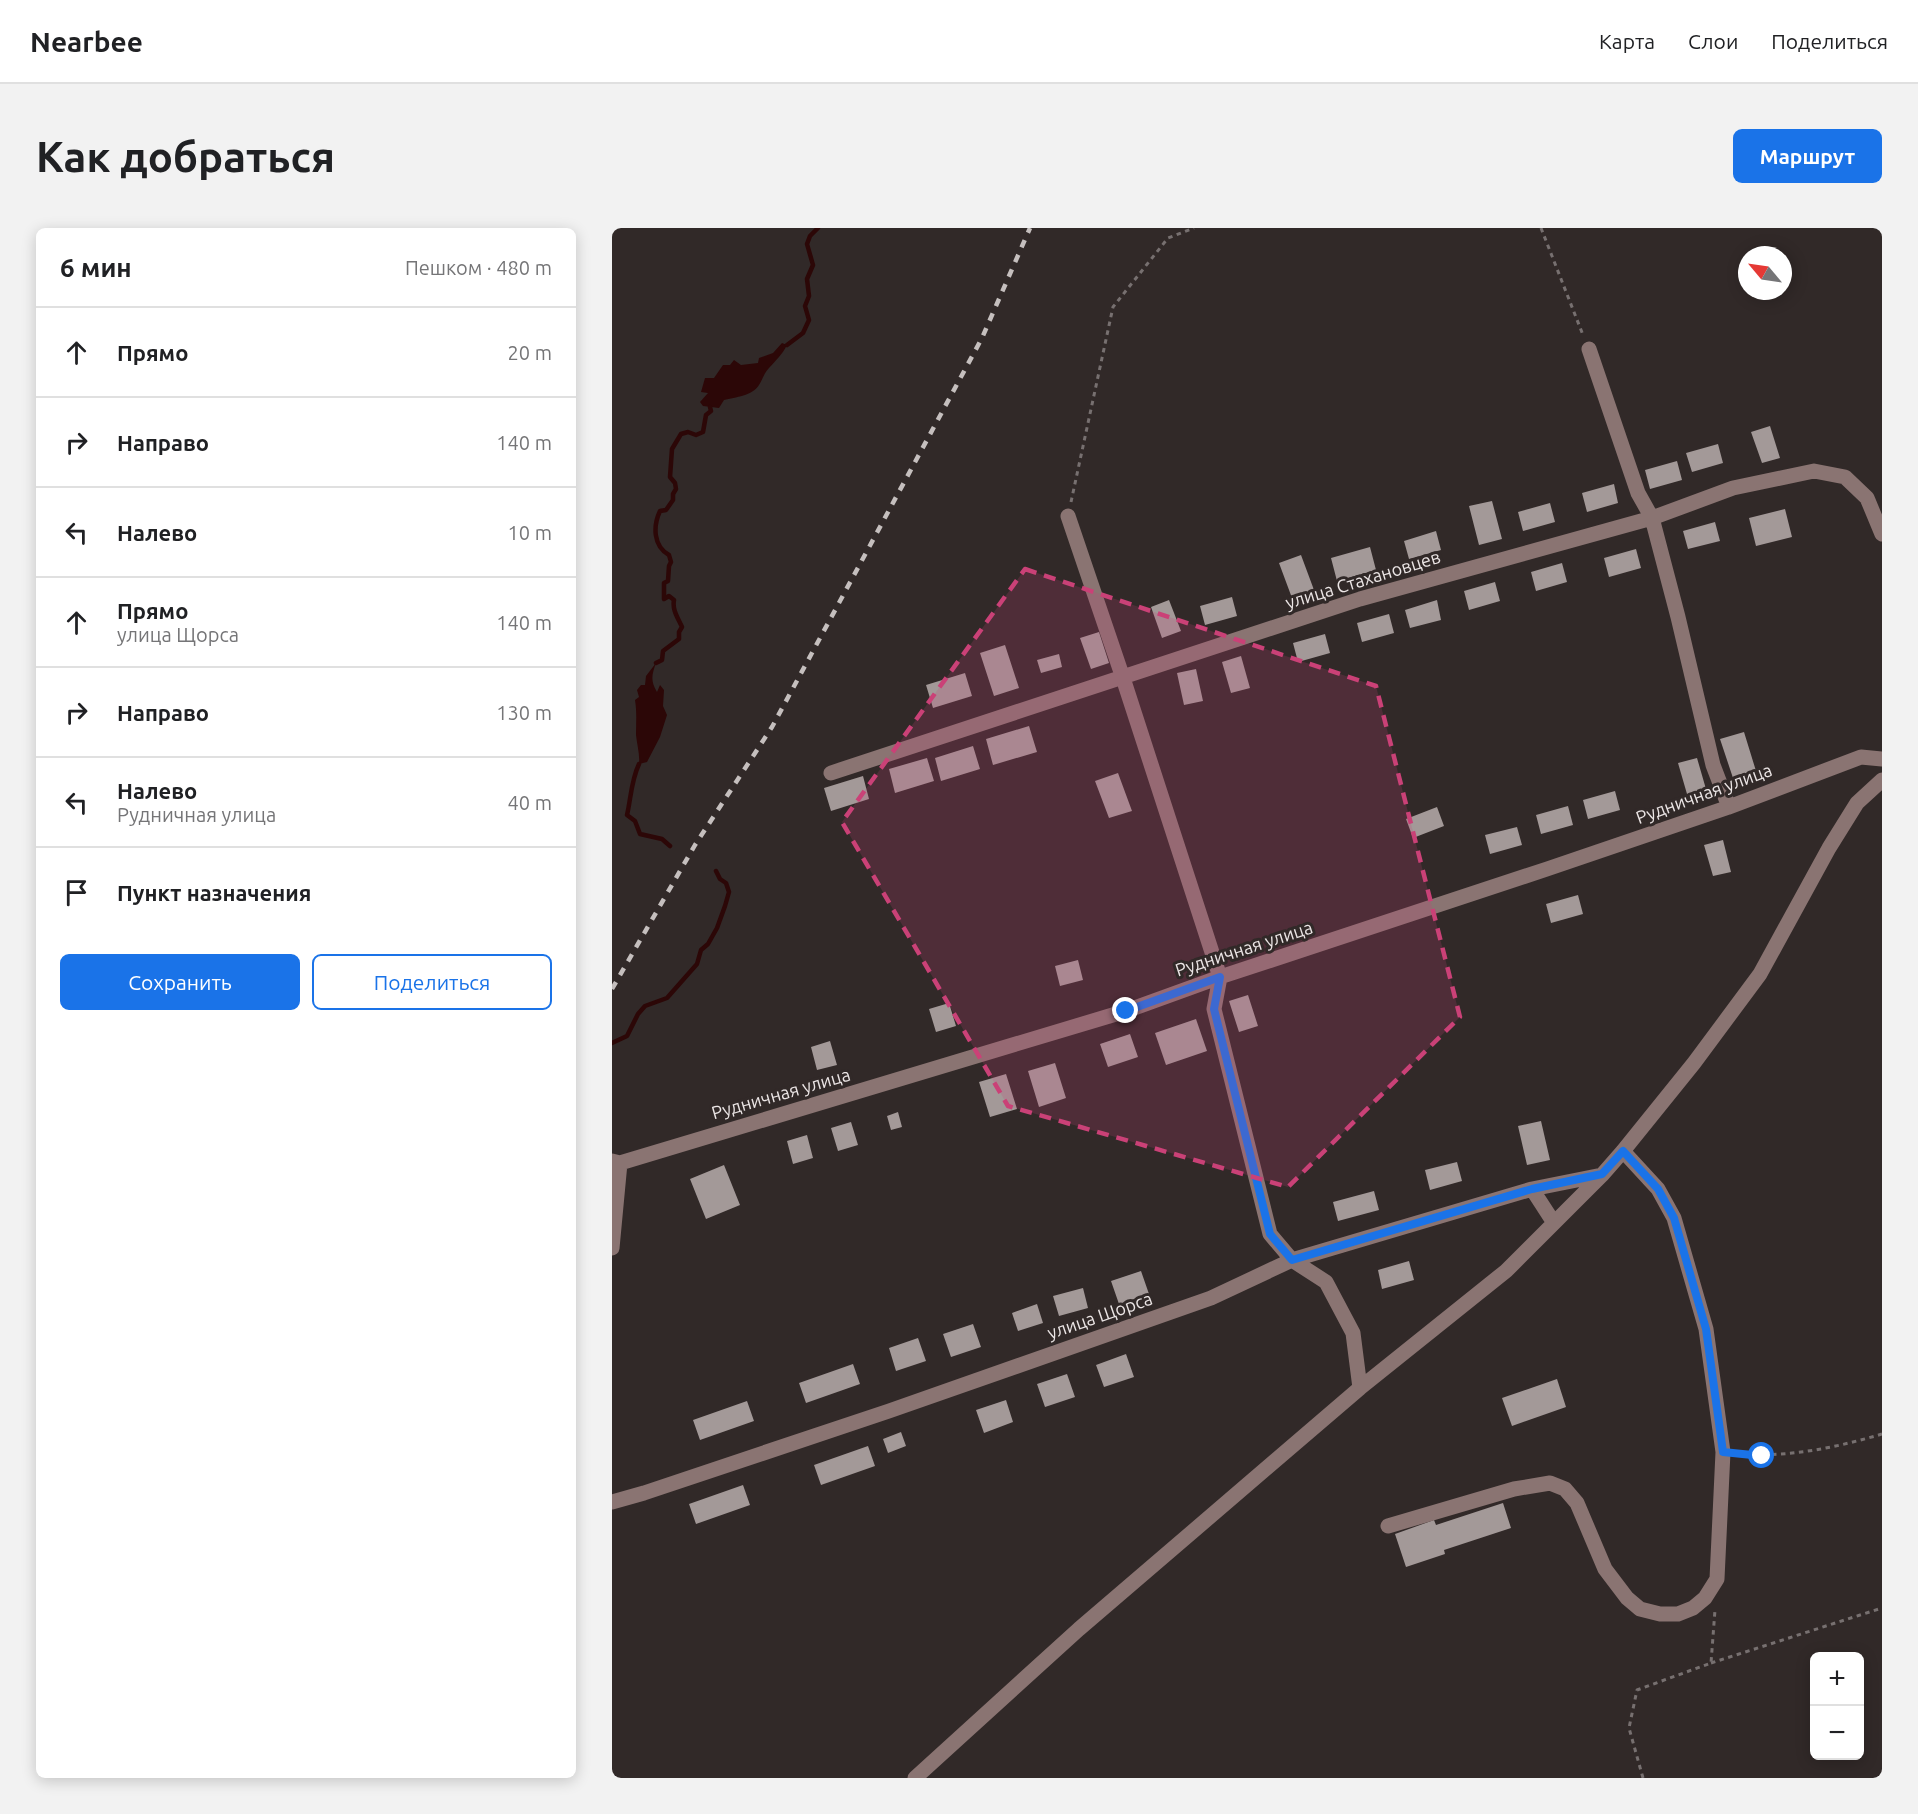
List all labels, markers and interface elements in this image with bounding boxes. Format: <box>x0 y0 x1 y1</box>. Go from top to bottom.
text: Nearbee <box>30 26 143 57</box>
text: Карта <box>1599 29 1655 53</box>
text: Слои <box>1688 29 1738 53</box>
text: Поделиться <box>1771 29 1888 53</box>
button: Маршрут <box>1733 129 1882 183</box>
text: Как добраться <box>36 133 335 180</box>
north arrow <box>1738 246 1792 300</box>
text: 6 мин <box>60 253 132 282</box>
text: Пешком · 480 m <box>405 256 552 279</box>
icon: ahead <box>60 336 93 369</box>
text: Прямо <box>117 340 188 365</box>
text: 20 m <box>508 341 552 364</box>
icon: right <box>60 426 93 459</box>
text: Направо <box>117 430 209 455</box>
text: 140 m <box>496 431 552 454</box>
icon: left <box>60 516 93 549</box>
text: Налево <box>117 520 197 545</box>
text: 10 m <box>508 521 552 544</box>
street label: улица Стахановцев <box>1283 546 1443 612</box>
text: Прямо <box>117 598 188 623</box>
icon: ahead <box>60 606 93 639</box>
text: 140 m <box>496 611 552 634</box>
text: улица Щорса <box>117 623 239 646</box>
icon: right <box>60 696 93 729</box>
text: Направо <box>117 700 209 725</box>
text: 130 m <box>496 701 552 724</box>
street label: Рудничная улица <box>1633 759 1774 827</box>
text: Налево <box>117 778 197 803</box>
icon: left <box>60 786 93 819</box>
text: 40 m <box>508 791 552 814</box>
text: Рудничная улица <box>117 803 276 826</box>
icon: arrive <box>60 876 93 909</box>
text: Пункт назначения <box>117 880 311 905</box>
street label: Рудничная улица <box>1172 916 1315 980</box>
button: Сохранить <box>60 954 300 1010</box>
button: Поделиться <box>312 954 552 1010</box>
route end <box>1112 997 1138 1023</box>
street label: Рудничная улица <box>709 1064 852 1122</box>
street label: улица Щорса <box>1044 1288 1155 1342</box>
route start <box>1748 1442 1774 1468</box>
map controls <box>1810 1652 1864 1760</box>
button: + <box>1810 1652 1864 1706</box>
button: − <box>1810 1706 1864 1760</box>

